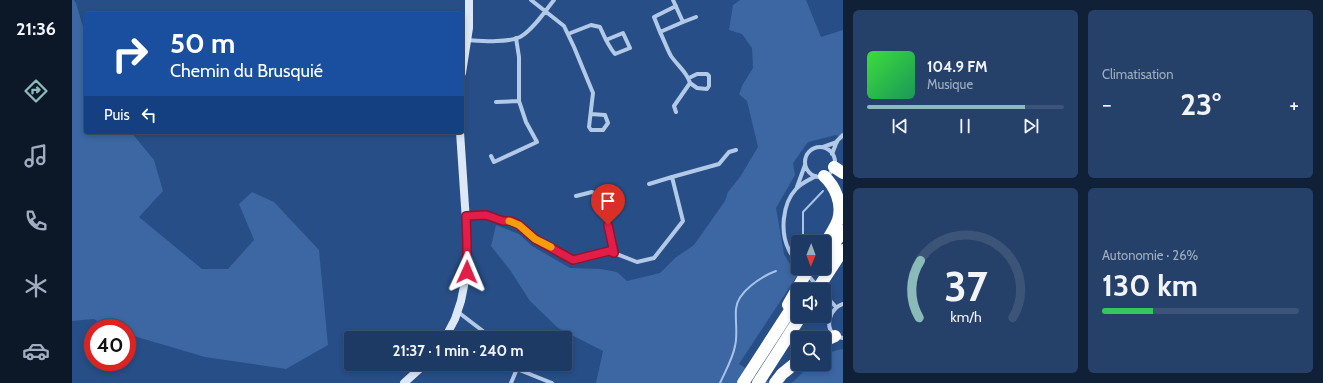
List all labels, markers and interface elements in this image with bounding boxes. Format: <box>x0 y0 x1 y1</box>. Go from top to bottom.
text: 21:36 <box>16 18 56 40</box>
text: 50 m <box>170 26 235 60</box>
icon: right <box>104 28 156 80</box>
text: 104.9 FM <box>927 58 987 76</box>
text: Chemin du Brusquié <box>170 60 323 82</box>
text: Climatisation <box>1102 66 1174 82</box>
text: Musique <box>927 76 973 92</box>
icon: directions <box>22 77 50 105</box>
text: 23° <box>1180 86 1221 123</box>
text: − <box>1102 91 1112 118</box>
text: + <box>1289 91 1299 118</box>
icon: left <box>138 104 160 126</box>
text: Puis <box>104 106 130 124</box>
icon: previous <box>889 115 911 137</box>
icon: pause <box>954 115 976 137</box>
icon: next <box>1020 115 1042 137</box>
icon: music <box>22 142 50 170</box>
pin <box>591 184 625 225</box>
icon: arrive <box>597 190 619 212</box>
icon: phone <box>22 207 50 235</box>
north arrow <box>791 235 831 275</box>
map controls <box>791 235 831 371</box>
text: Autonomie · 26% <box>1102 247 1198 263</box>
position arrow <box>446 251 488 293</box>
text: 37 <box>944 261 987 311</box>
text: 130 km <box>1102 267 1198 304</box>
icon: climate <box>22 272 50 300</box>
button: sound <box>791 283 831 323</box>
text: km/h <box>950 308 981 326</box>
speed limit sign: 40 <box>84 319 136 371</box>
button: search <box>791 331 831 371</box>
icon: car <box>22 337 50 365</box>
text: 21:37 · 1 min · 240 m <box>392 342 524 360</box>

